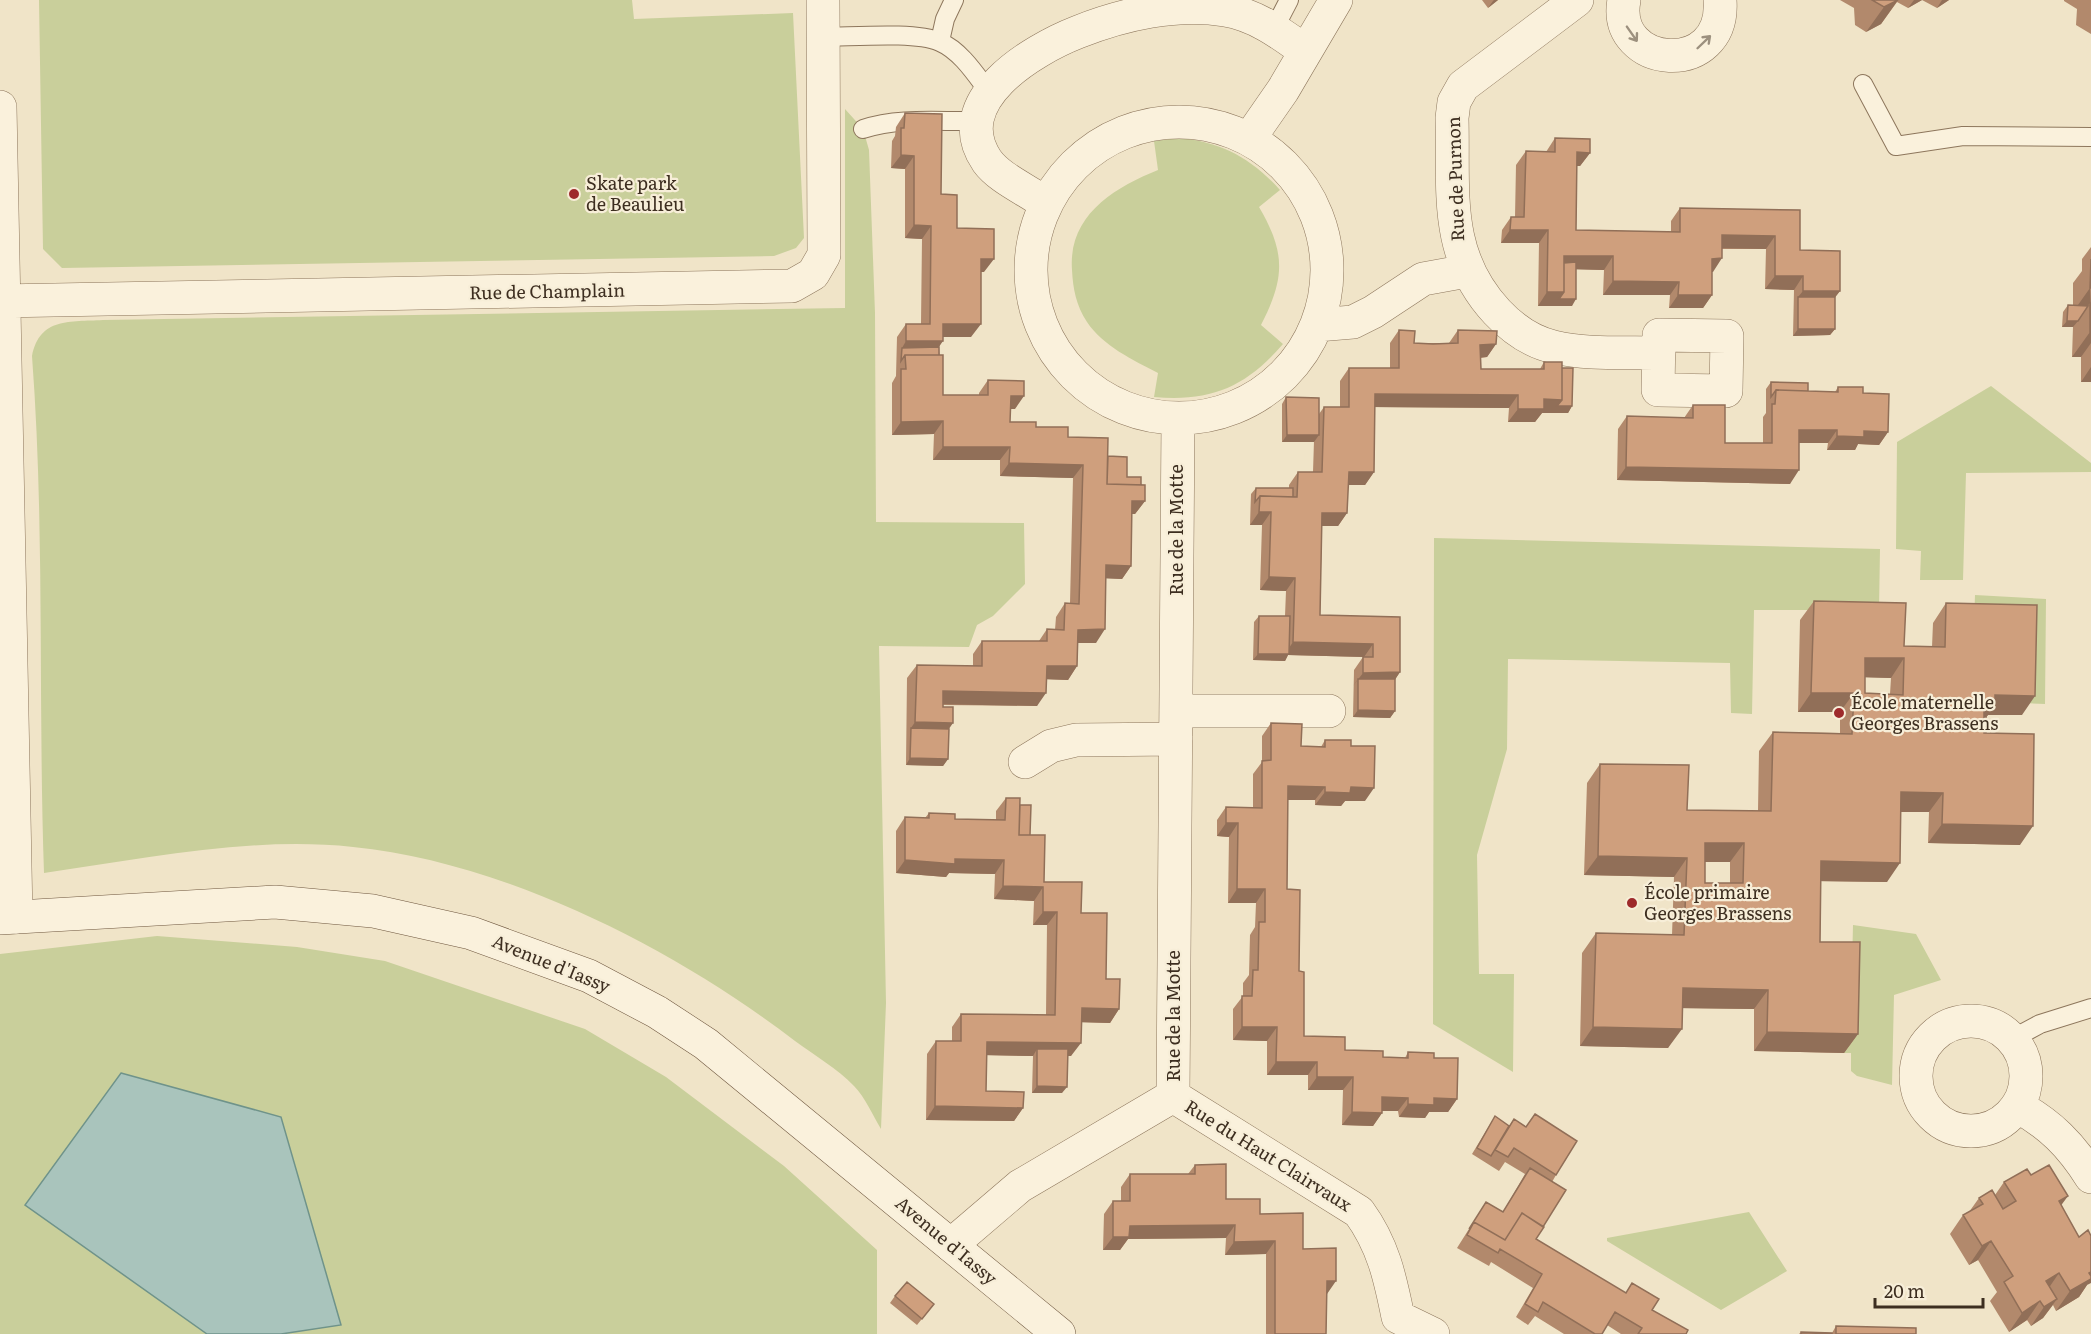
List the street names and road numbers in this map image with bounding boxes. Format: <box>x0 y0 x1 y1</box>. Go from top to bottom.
street label: Rue de Purnon <box>1439 116 1470 242</box>
street label: Rue de Champlain <box>469 276 625 305</box>
street label: Rue de la Motte <box>1162 464 1189 596</box>
street label: Avenue d'Iassy <box>488 927 615 999</box>
street label: Rue de la Motte <box>1159 950 1186 1082</box>
street label: Rue du Haut Clairvaux <box>1180 1092 1358 1218</box>
street label: Avenue d'Iassy <box>890 1189 1004 1291</box>

